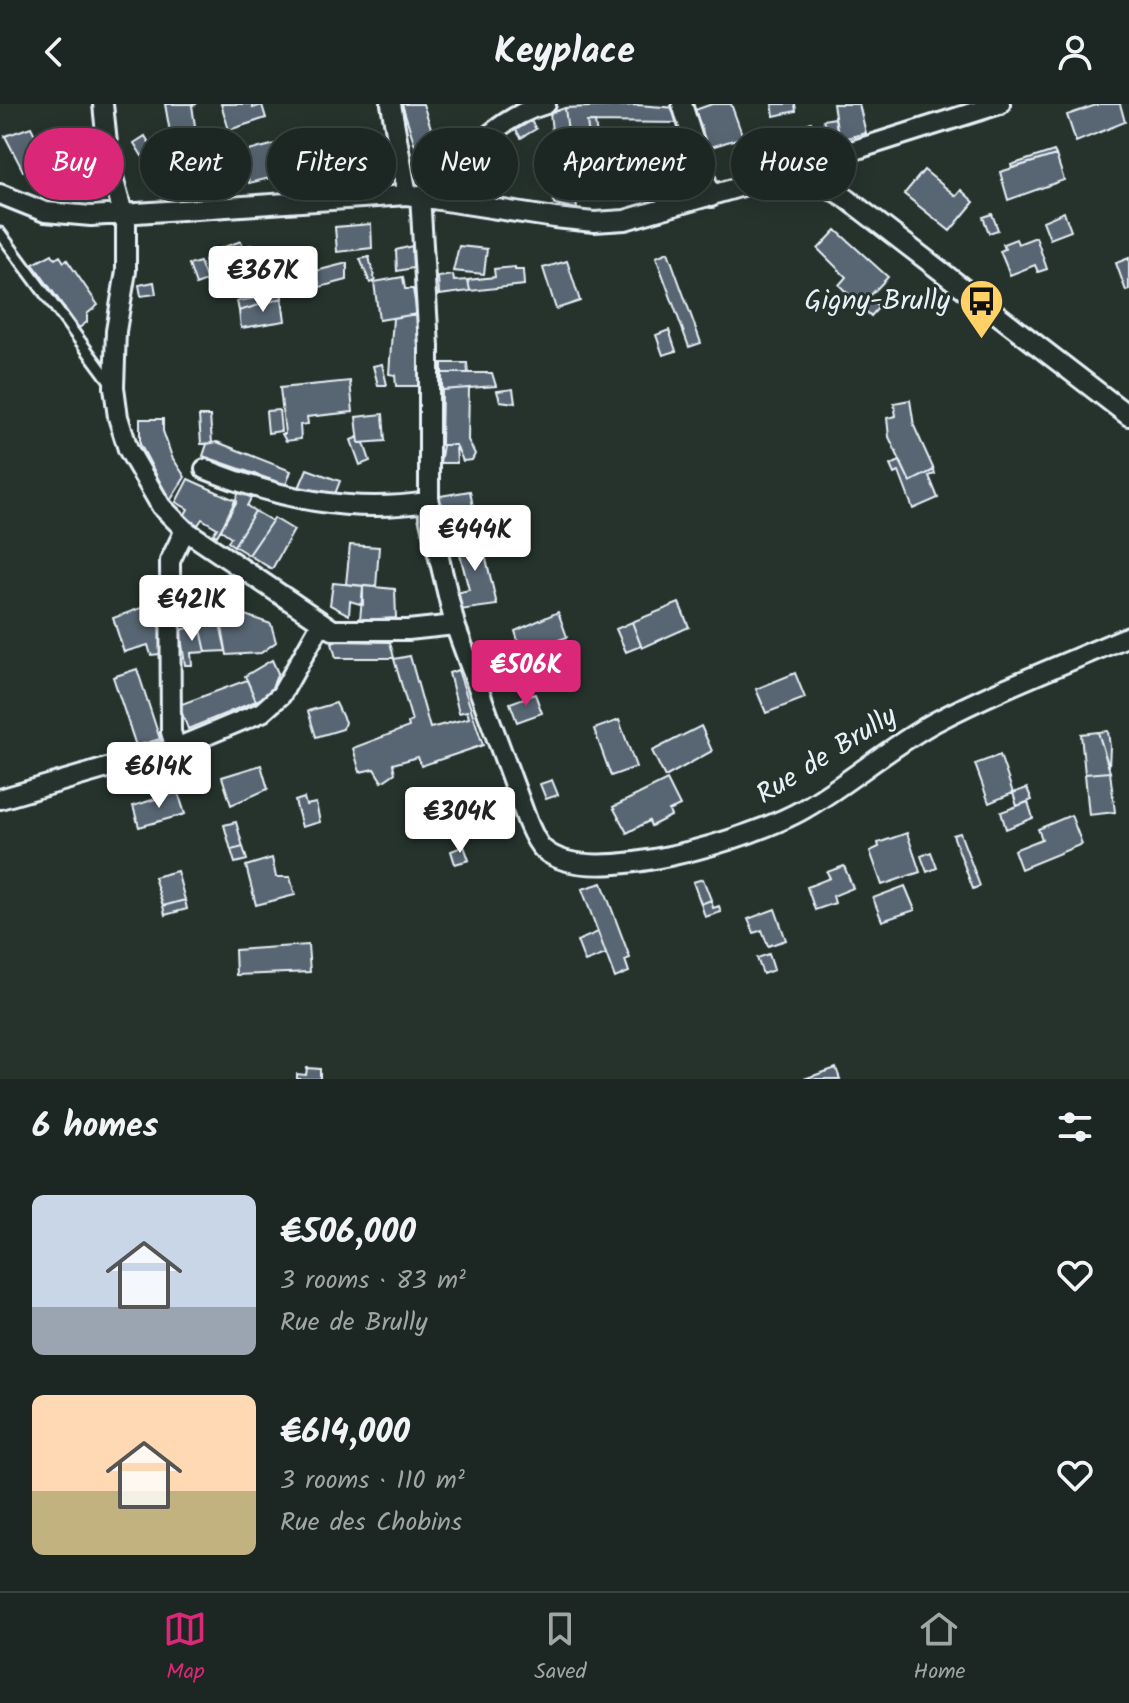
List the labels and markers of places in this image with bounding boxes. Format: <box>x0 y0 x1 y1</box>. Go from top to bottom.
pin: €367K <box>207 246 319 314</box>
bus stop icon: Gigny-Brully <box>957 277 1005 340</box>
place label: Gigny-Brully <box>805 279 951 324</box>
pin: €444K <box>419 505 531 573</box>
pin: €421K <box>136 575 248 643</box>
pin: €506K <box>470 640 582 708</box>
pin: €614K <box>103 742 215 810</box>
pin: €304K <box>404 787 516 855</box>

